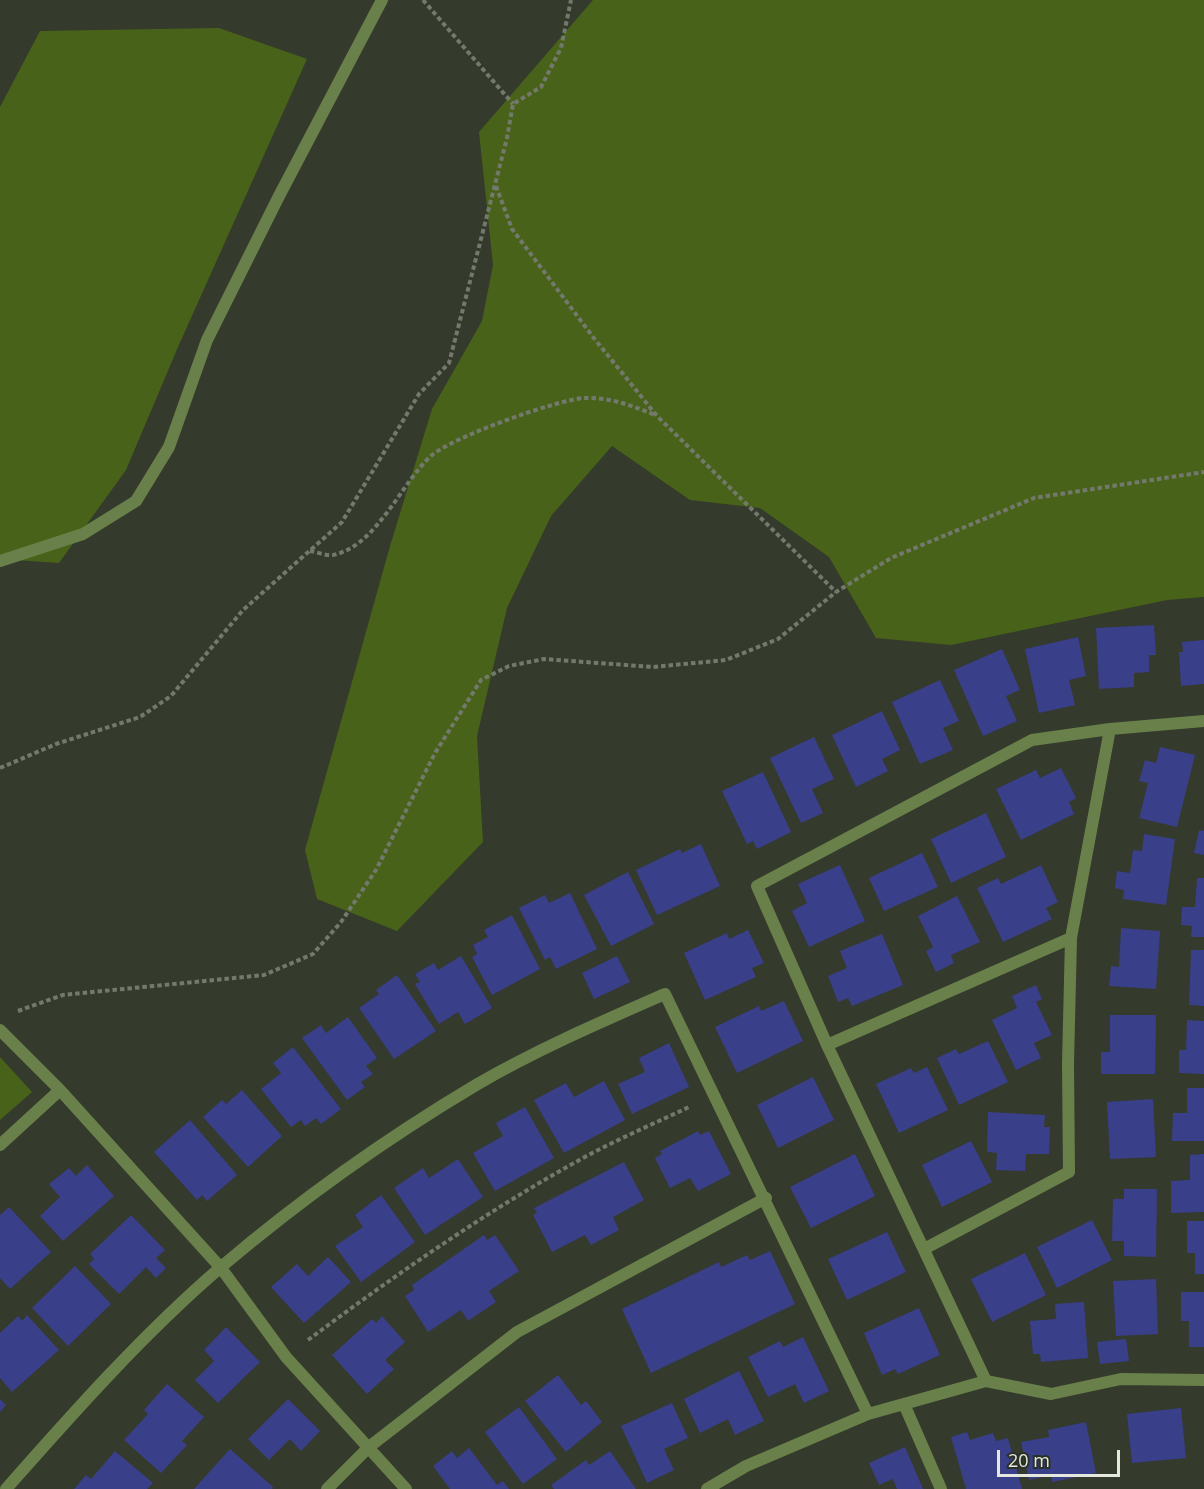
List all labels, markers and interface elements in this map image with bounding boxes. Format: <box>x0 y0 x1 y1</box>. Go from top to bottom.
scale bar <box>1000 1438 1123 1476</box>
text: 20 m <box>1008 1448 1050 1472</box>

